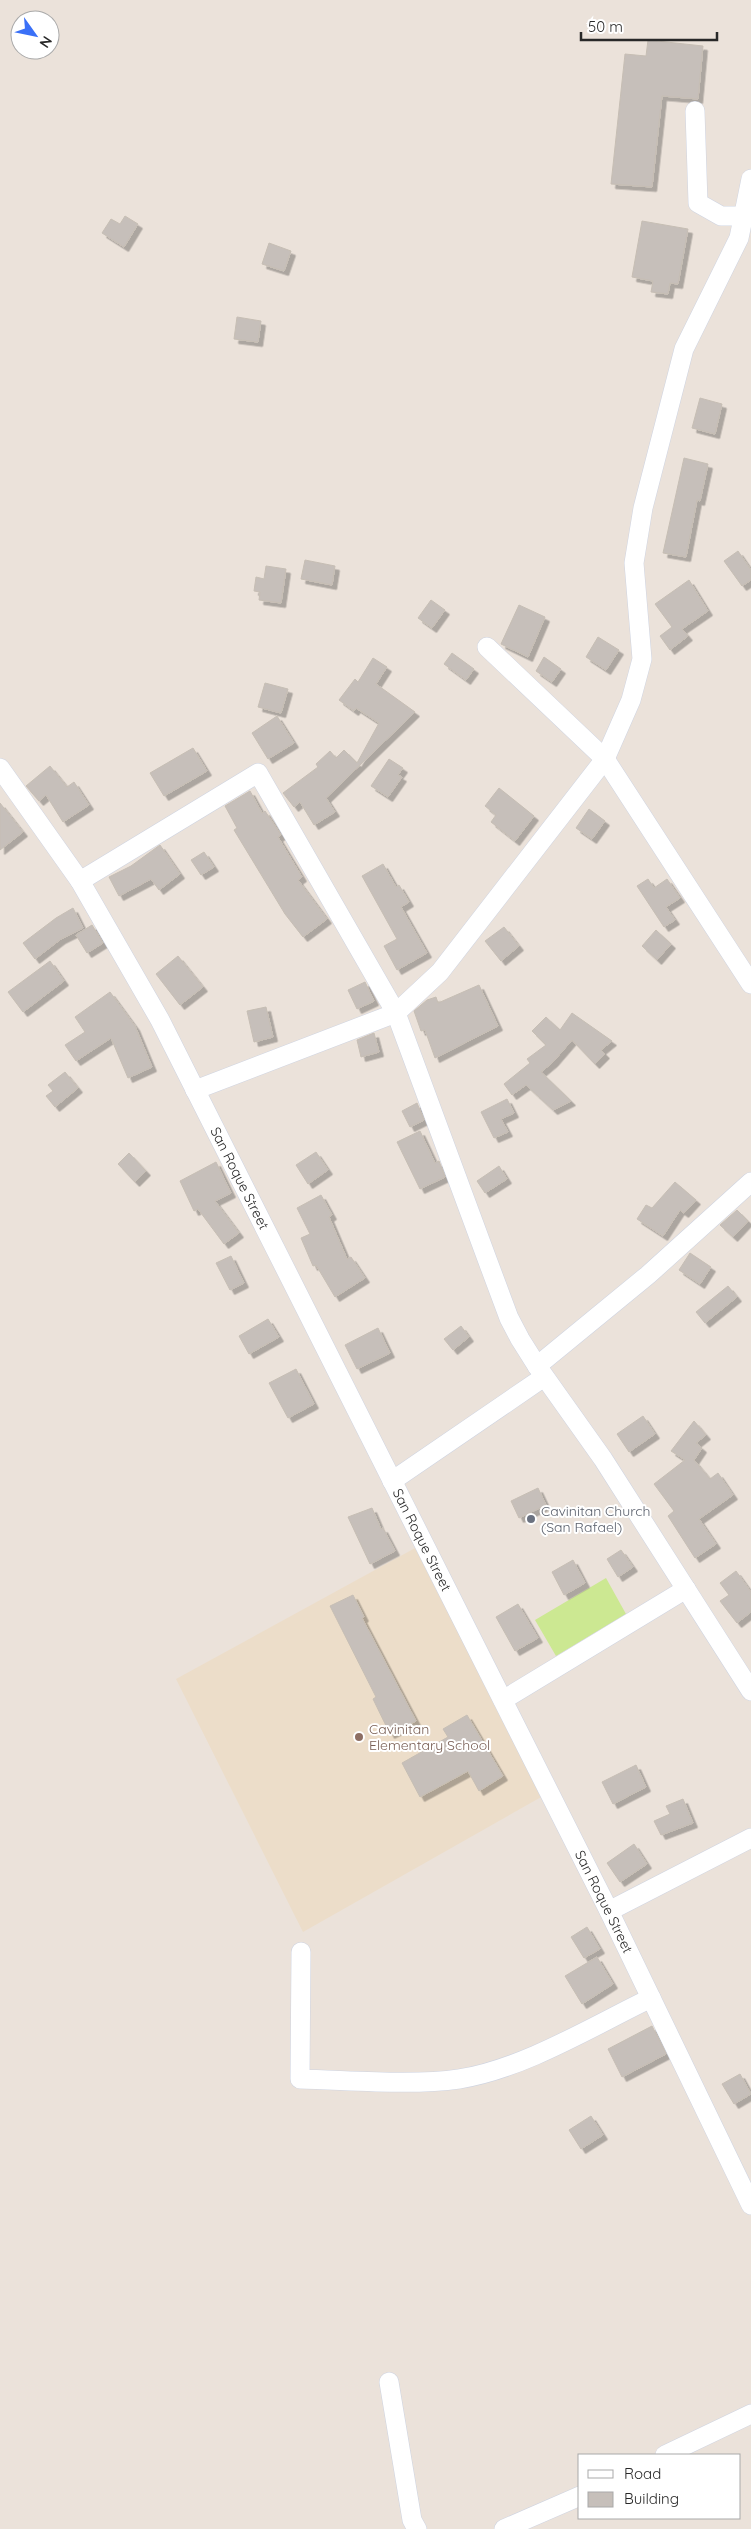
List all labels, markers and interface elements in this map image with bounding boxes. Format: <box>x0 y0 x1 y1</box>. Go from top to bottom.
north arrow <box>10 10 60 60</box>
scale bar <box>581 10 717 42</box>
text: 50 m <box>588 17 623 36</box>
text: N <box>36 33 56 51</box>
street label: San Roque Street <box>206 1124 273 1233</box>
street label: San Roque Street <box>389 1486 455 1594</box>
place label: Cavinitan Church (San Rafael) <box>541 1502 650 1536</box>
marker: Cavinitan Church (San Rafael) <box>525 1513 537 1525</box>
place label: Cavinitan Elementary School <box>369 1720 490 1754</box>
marker: Cavinitan Elementary School <box>353 1731 365 1743</box>
street label: San Roque Street <box>571 1847 637 1956</box>
legend <box>578 2454 741 2519</box>
text: Road <box>624 2464 661 2483</box>
text: Building <box>624 2489 679 2508</box>

